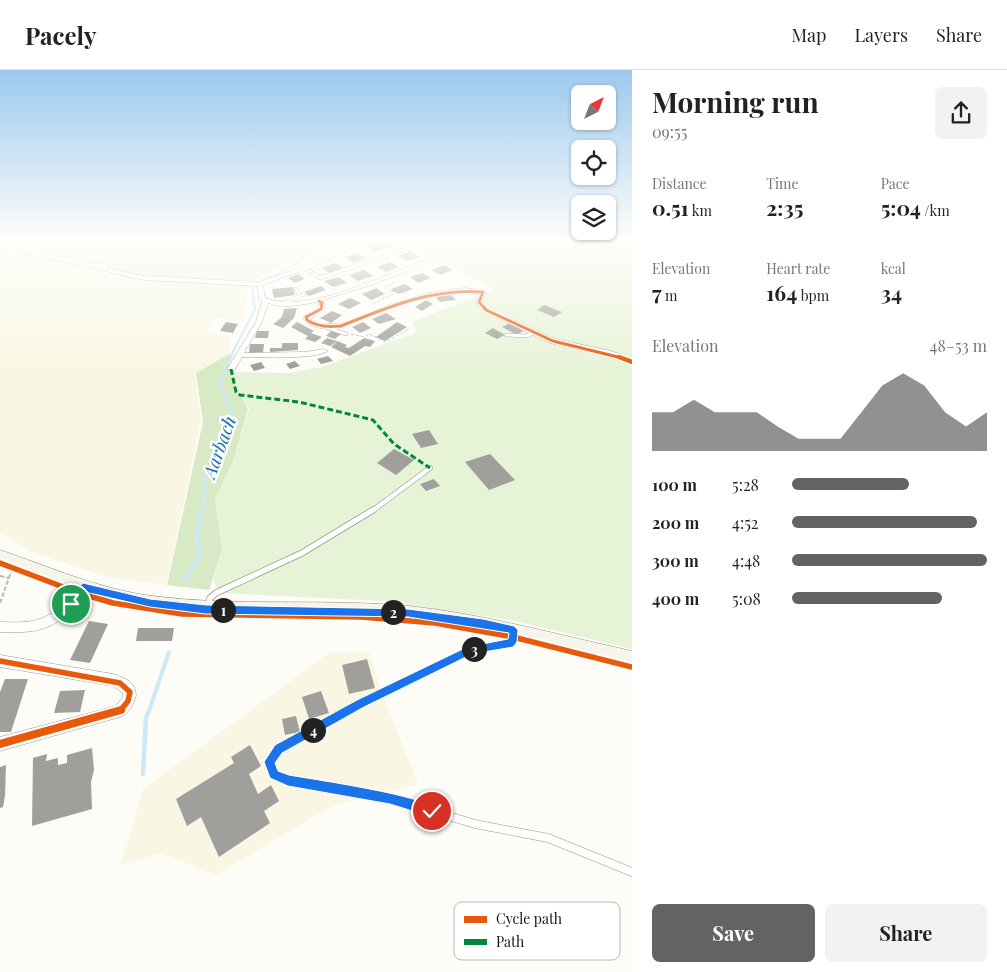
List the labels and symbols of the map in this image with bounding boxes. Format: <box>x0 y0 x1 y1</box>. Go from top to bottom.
north arrow <box>571 85 616 130</box>
water label: Aarbach <box>196 413 241 483</box>
pin <box>50 583 92 625</box>
pin: 1 <box>210 598 236 622</box>
pin: 2 <box>380 600 406 624</box>
pin: 3 <box>462 636 486 662</box>
pin: 4 <box>300 718 326 742</box>
pin <box>411 790 453 832</box>
legend <box>454 902 620 960</box>
text: Cycle path <box>496 909 563 928</box>
text: Path <box>496 932 525 951</box>

